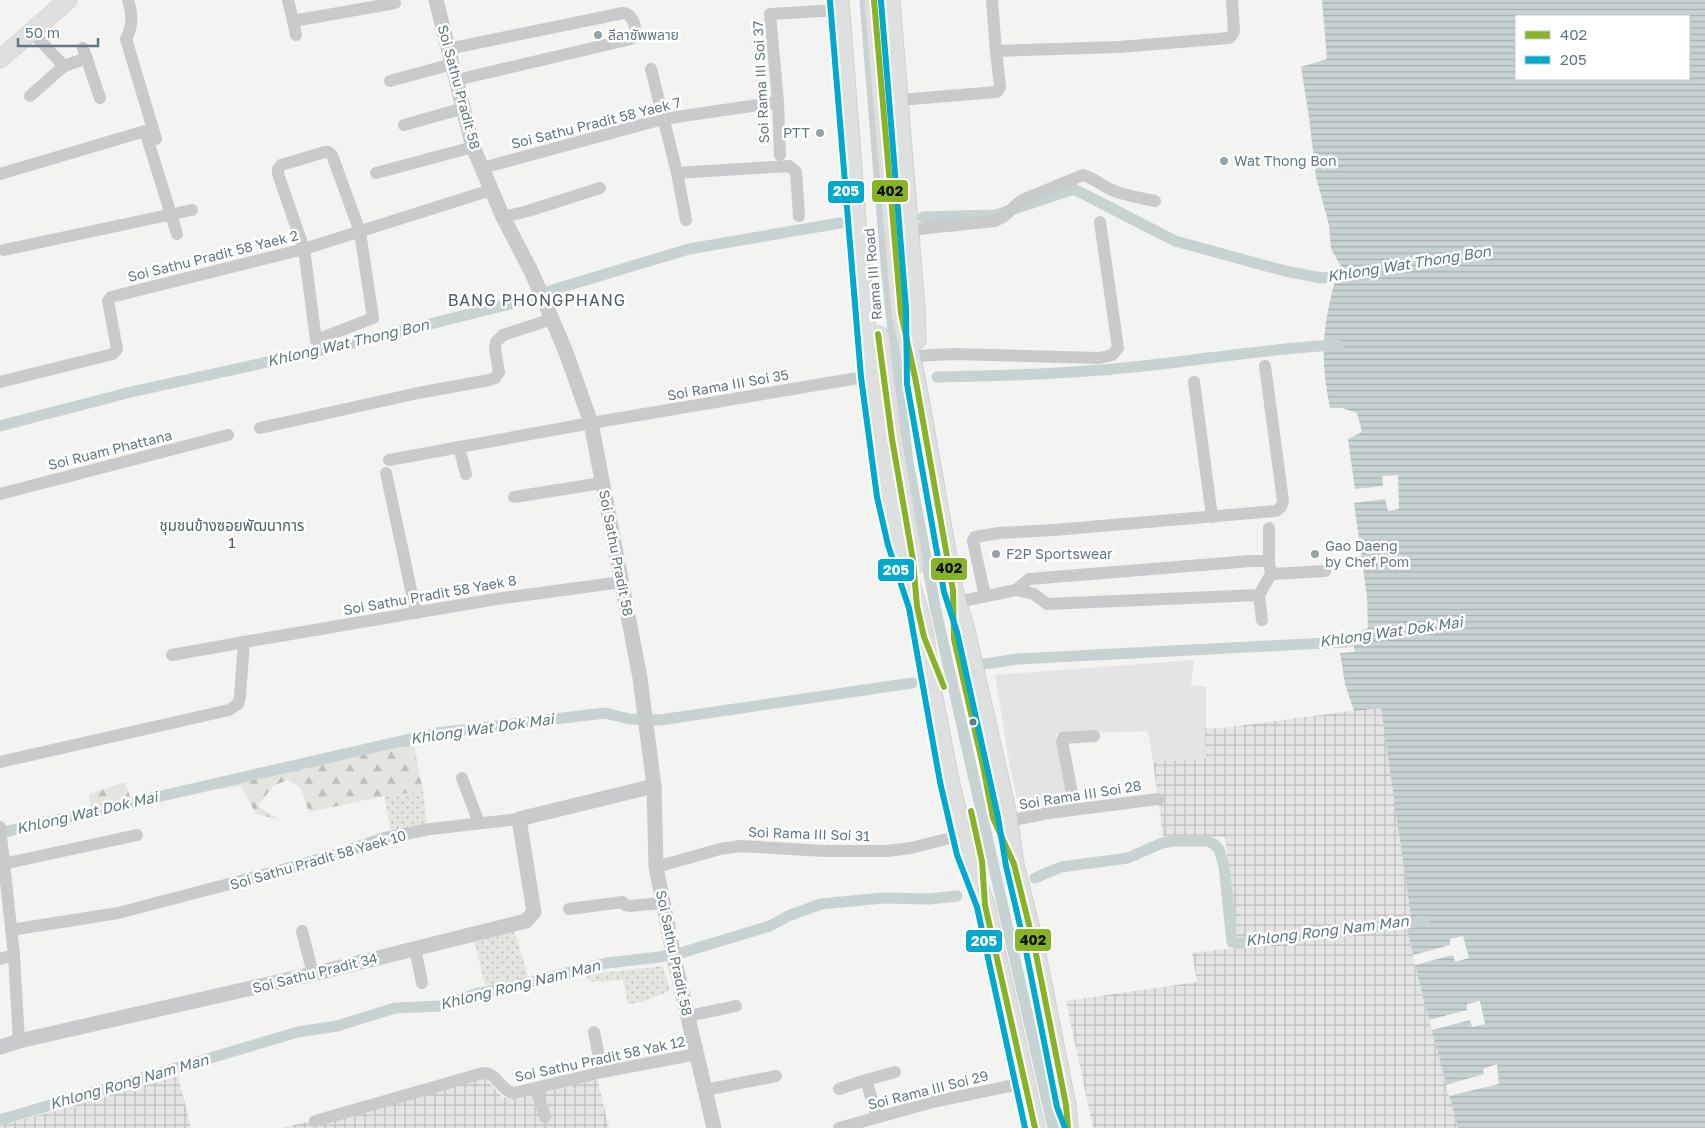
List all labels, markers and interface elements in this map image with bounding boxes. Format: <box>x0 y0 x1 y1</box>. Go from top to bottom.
scale bar <box>18 15 98 47</box>
legend <box>1515 15 1690 80</box>
street label: Soi Rama III Soi 37 <box>749 20 772 144</box>
text: 50 m <box>25 23 60 41</box>
street label: Soi Sathu Pradit 58 <box>435 23 484 151</box>
text: 402 <box>1560 25 1587 43</box>
place label: ลีลาซัพพลาย <box>608 26 679 43</box>
marker: ลีลาซัพพลาย <box>592 29 604 41</box>
text: 205 <box>1560 50 1587 68</box>
street label: Soi Sathu Pradit 58 Yaek 7 <box>509 93 682 152</box>
place label: PTT <box>783 124 810 141</box>
marker: PTT <box>814 127 826 139</box>
place label: Wat Thong Bon <box>1234 152 1337 169</box>
marker: Wat Thong Bon <box>1218 155 1230 167</box>
line badge: 402 <box>871 179 909 203</box>
line badge: 205 <box>827 180 865 204</box>
text: 205 <box>833 182 860 199</box>
text: 402 <box>877 182 904 199</box>
street label: Soi Sathu Pradit 58 Yaek 2 <box>126 226 300 285</box>
street label: Rama III Road <box>860 227 885 321</box>
water label: Khlong Wat Thong Bon <box>1326 241 1493 286</box>
district label: BANG PHONGPHANG <box>448 290 626 310</box>
water label: Khlong Wat Thong Bon <box>265 314 431 370</box>
street label: Soi Rama III Soi 35 <box>666 365 790 404</box>
street label: Soi Ruam Phattana <box>46 426 174 473</box>
street label: Soi Sathu Pradit 58 <box>596 488 637 617</box>
district label: ชุมชนข้างซอยพัฒนาการ 1 <box>160 516 304 551</box>
place label: Gao Daeng by Chef Pom <box>1325 537 1409 570</box>
place label: F2P Sportswear <box>1006 545 1113 562</box>
marker: F2P Sportswear <box>990 548 1002 560</box>
marker: Gao Daeng by Chef Pom <box>1309 548 1321 560</box>
line badge: 402 <box>930 557 968 581</box>
line badge: 205 <box>877 558 915 582</box>
text: 402 <box>936 559 963 576</box>
text: 205 <box>883 561 910 578</box>
street label: Soi Sathu Pradit 58 Yaek 8 <box>342 571 518 618</box>
water label: Khlong Wat Dok Mai <box>1318 612 1466 651</box>
water label: Khlong Wat Dok Mai <box>409 709 557 748</box>
unlabelled marker <box>968 717 978 727</box>
street label: Soi Rama III Soi 28 <box>1018 776 1142 813</box>
water label: Khlong Wat Dok Mai <box>14 787 161 838</box>
street label: Soi Rama III Soi 31 <box>748 823 870 844</box>
street label: Soi Sathu Pradit 58 Yaek 10 <box>228 826 408 893</box>
street label: Soi Sathu Pradit 58 <box>653 889 696 1017</box>
water label: Khlong Rong Nam Man <box>1244 911 1410 950</box>
line badge: 402 <box>1014 928 1052 952</box>
line badge: 205 <box>965 929 1003 953</box>
text: 402 <box>1020 931 1047 948</box>
text: 205 <box>971 932 998 949</box>
street label: Soi Sathu Pradit 34 <box>251 949 379 996</box>
water label: Khlong Rong Nam Man <box>438 955 603 1014</box>
street label: Soi Sathu Pradit 58 Yak 12 <box>513 1032 687 1085</box>
water label: Khlong Rong Nam Man <box>47 1050 211 1113</box>
street label: Soi Rama III Soi 29 <box>866 1066 990 1113</box>

